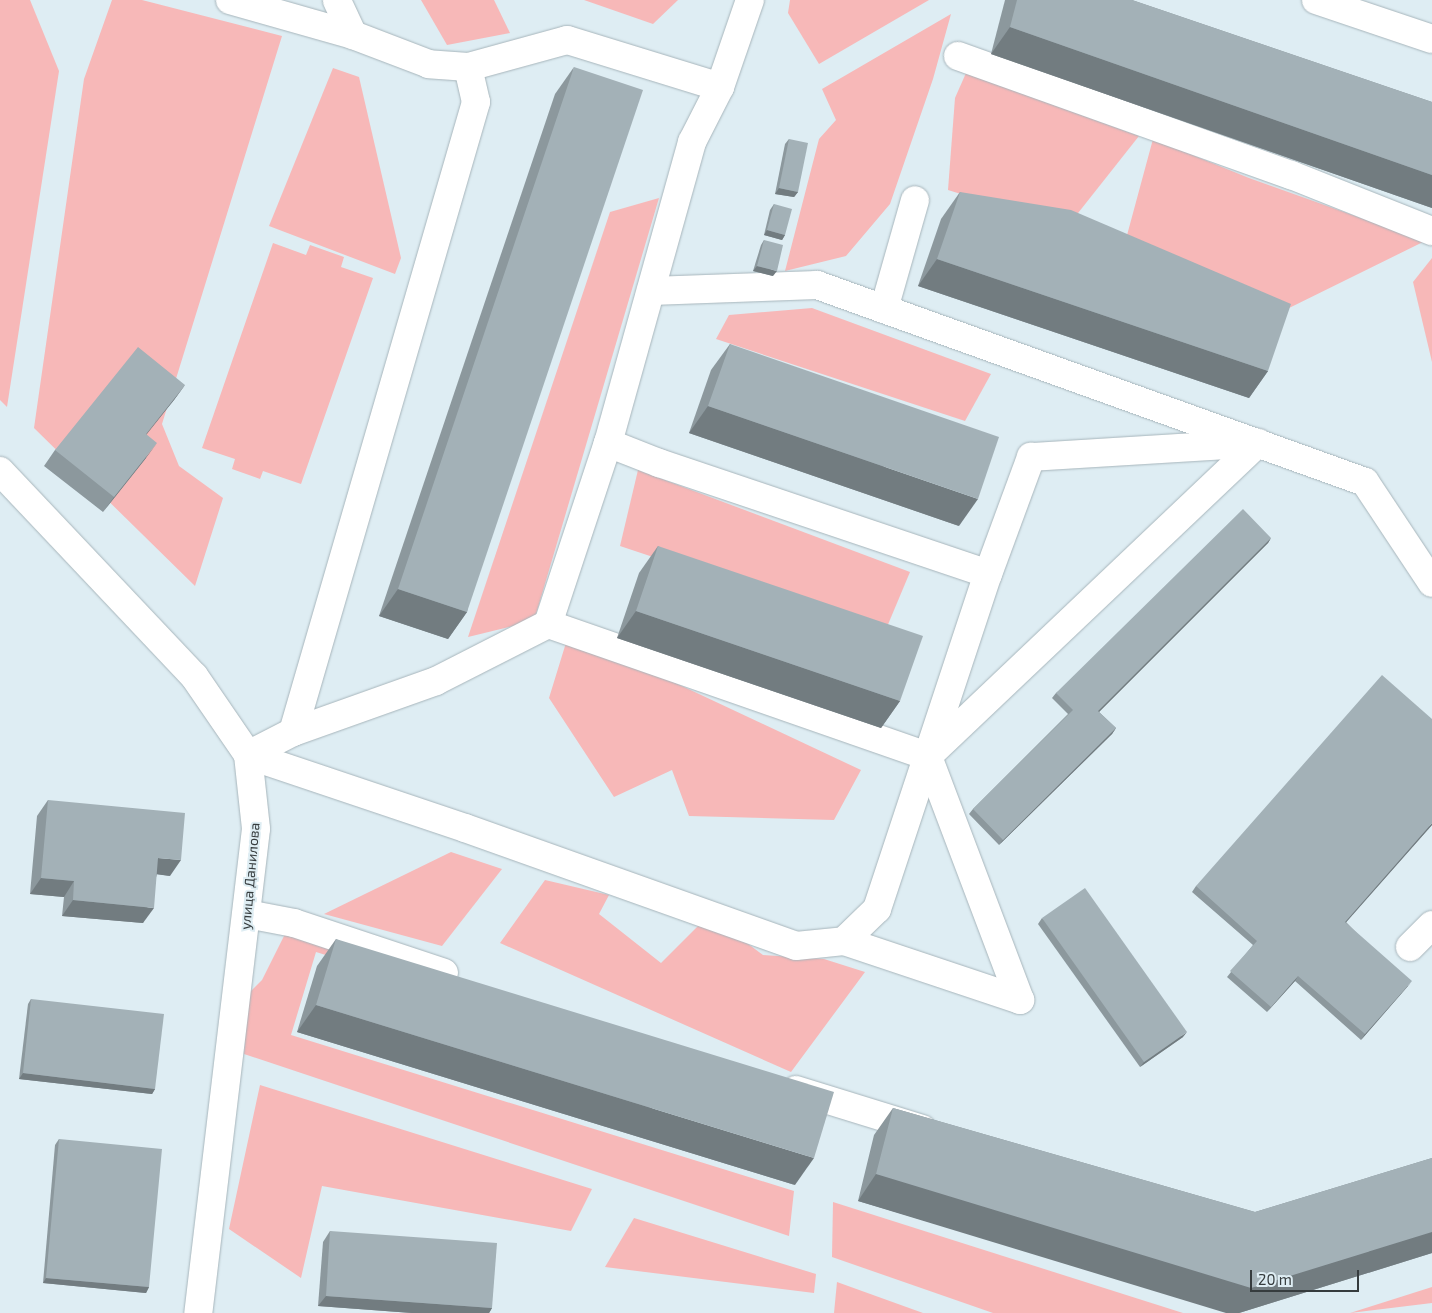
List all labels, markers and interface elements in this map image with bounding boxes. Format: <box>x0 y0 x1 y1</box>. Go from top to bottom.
street label: улица Данилова <box>237 822 263 930</box>
scale bar <box>1252 1260 1361 1292</box>
text: 20 m <box>1258 1270 1292 1288</box>

